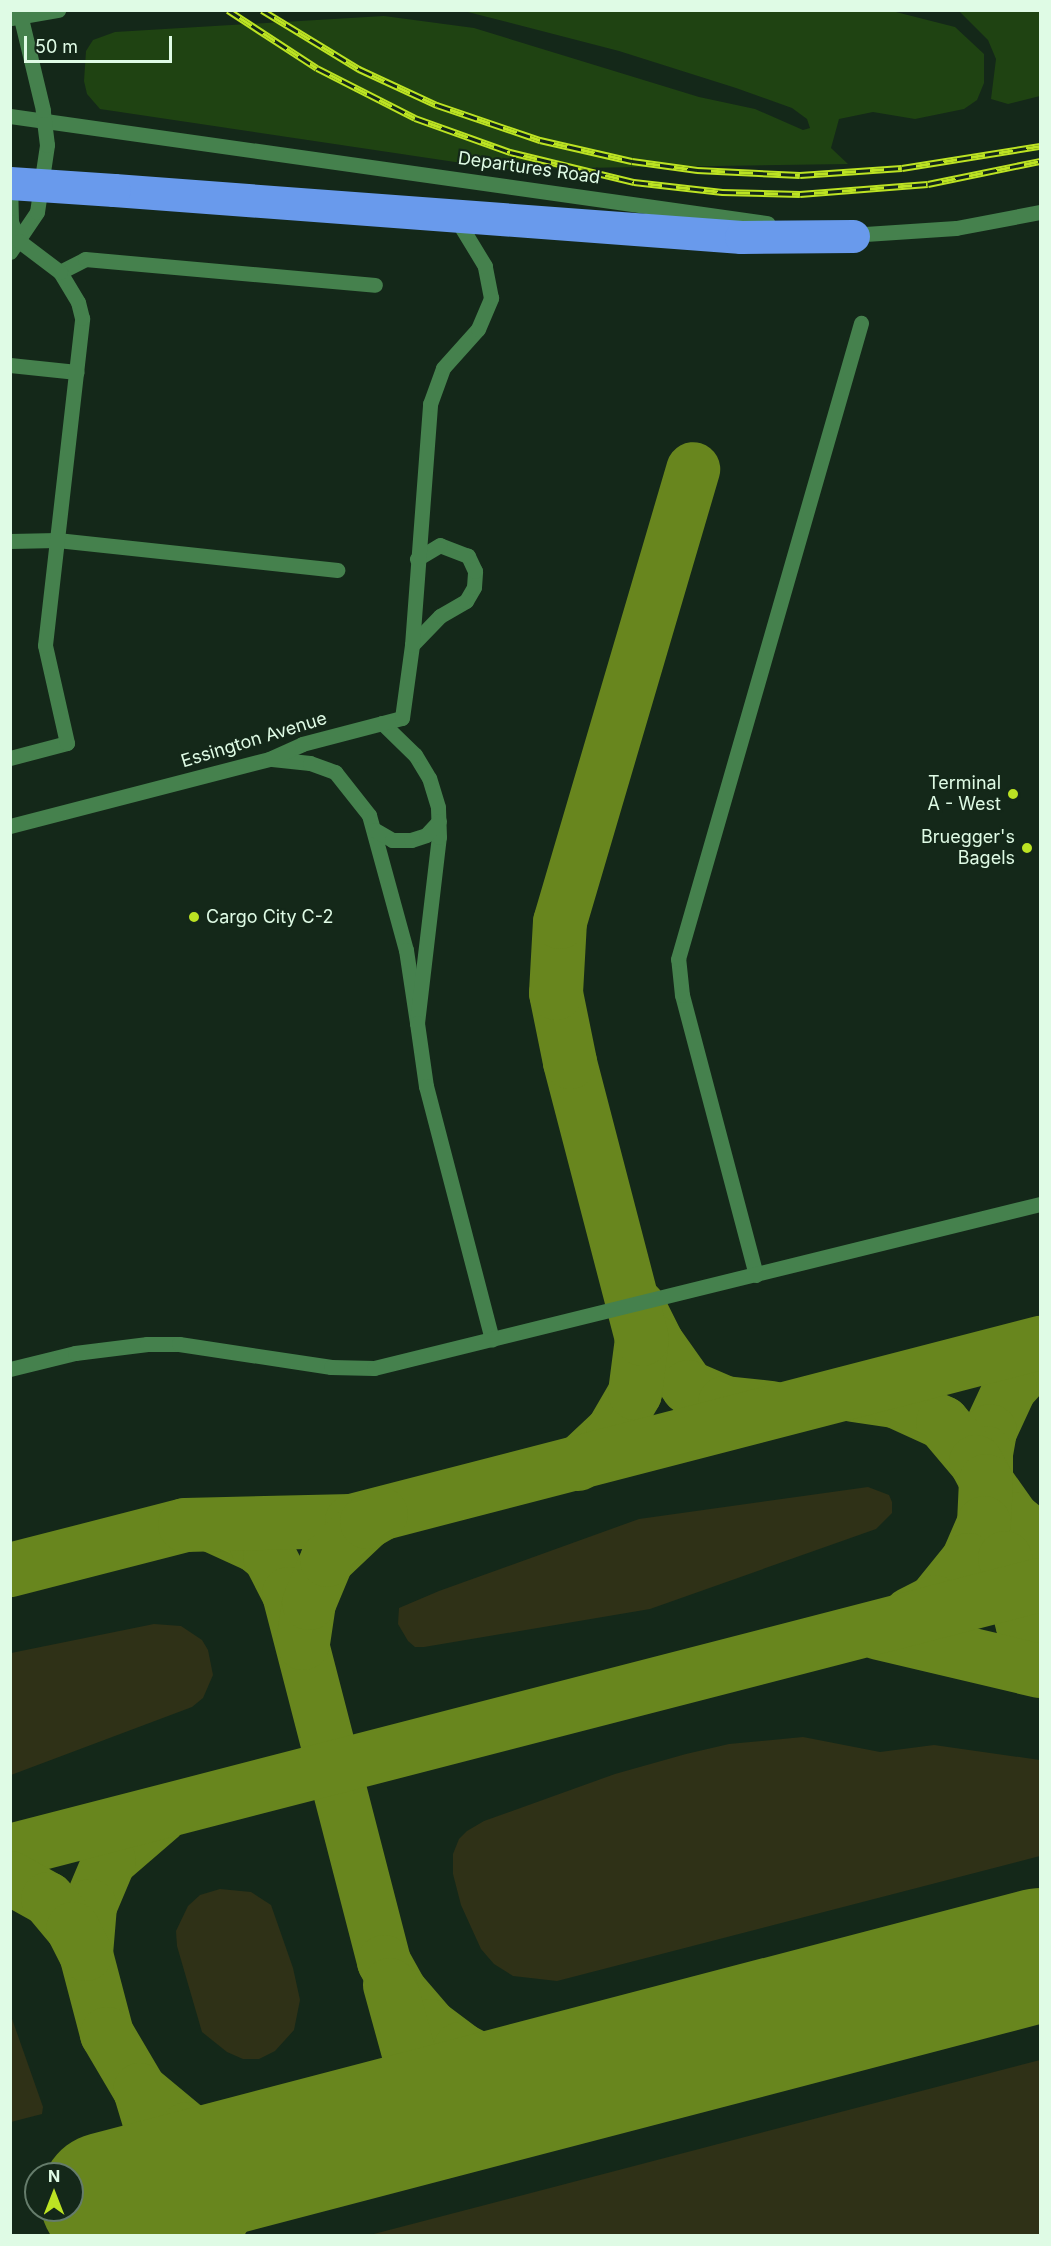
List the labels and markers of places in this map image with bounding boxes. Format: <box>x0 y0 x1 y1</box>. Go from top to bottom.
place label: Terminal A - West <box>927 773 1001 816</box>
marker: Terminal A - West <box>1006 787 1020 801</box>
place label: Bruegger's Bagels <box>921 827 1015 870</box>
marker: Bruegger's Bagels <box>1020 841 1034 855</box>
place label: Cargo City C-2 <box>206 906 333 928</box>
marker: Cargo City C-2 <box>187 910 201 924</box>

